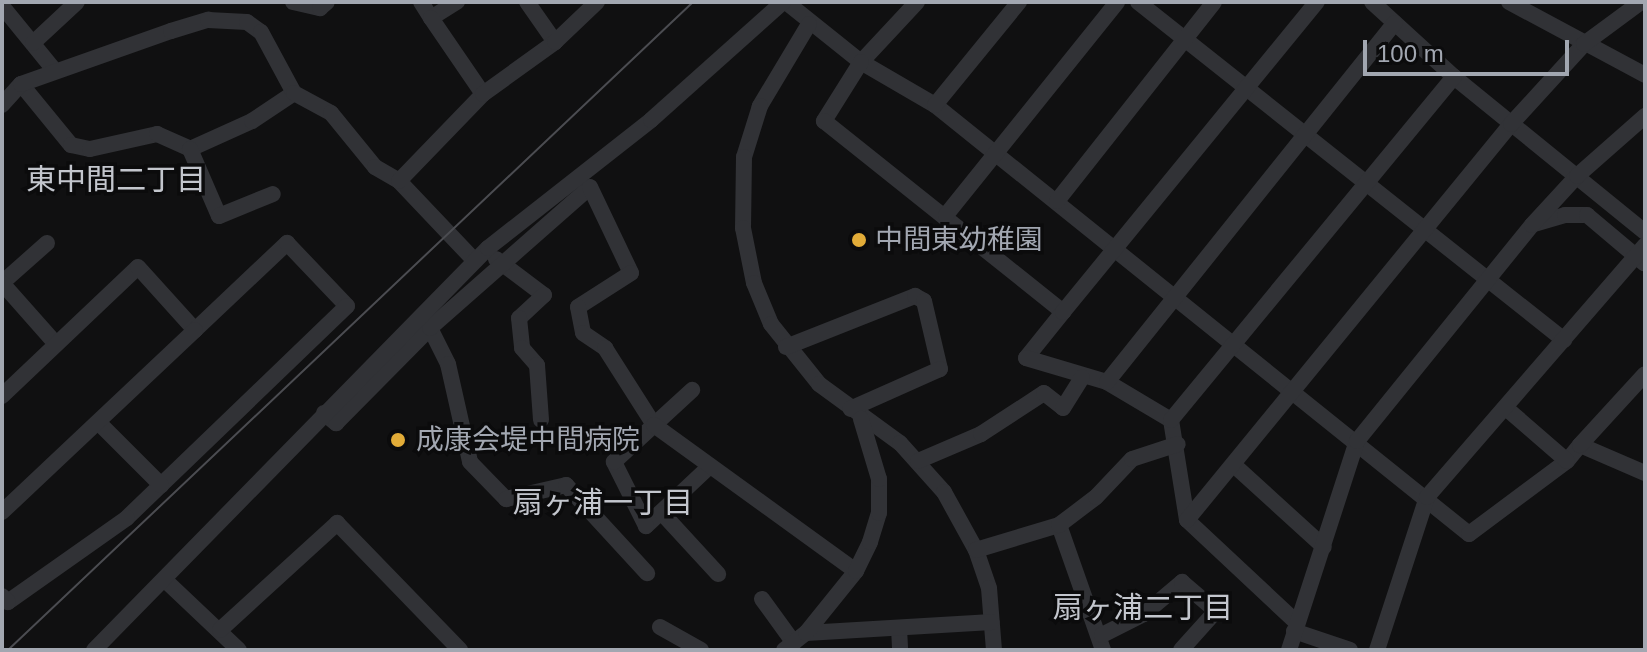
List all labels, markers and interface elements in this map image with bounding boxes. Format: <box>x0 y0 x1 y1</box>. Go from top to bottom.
scale bar <box>1367 24 1573 74</box>
text: 100 m <box>1377 40 1444 67</box>
district label: 東中間二丁目 <box>26 162 206 198</box>
place label: 中間東幼稚園 <box>875 223 1043 257</box>
marker: 中間東幼稚園 <box>850 231 868 249</box>
place label: 成康会堤中間病院 <box>416 423 640 457</box>
marker: 成康会堤中間病院 <box>387 429 409 451</box>
district label: 扇ヶ浦一丁目 <box>513 485 693 521</box>
district label: 扇ヶ浦二丁目 <box>1053 590 1233 626</box>

